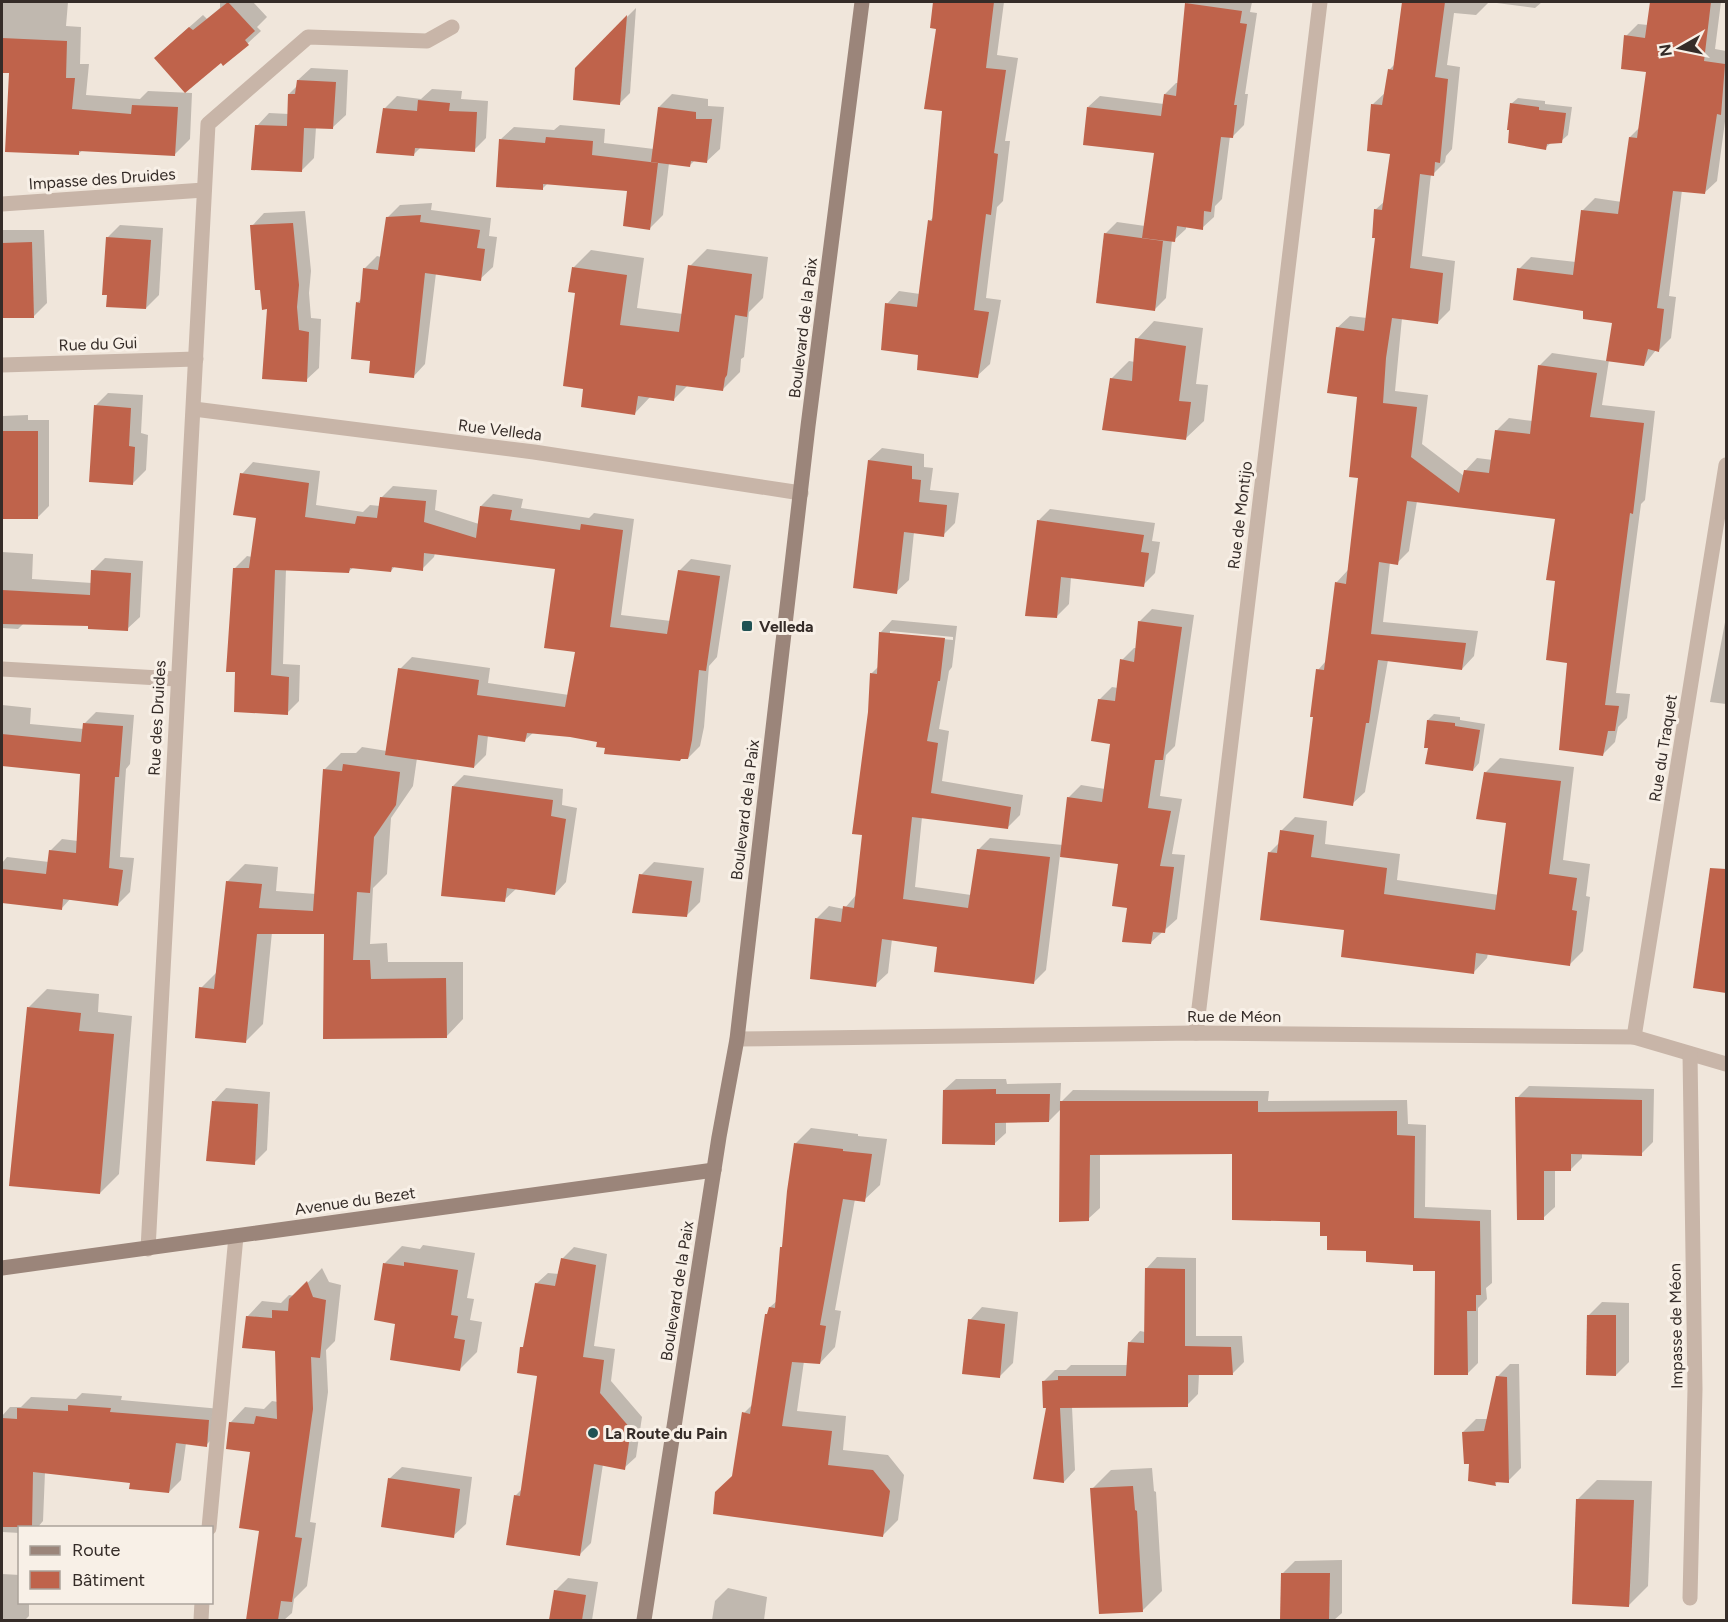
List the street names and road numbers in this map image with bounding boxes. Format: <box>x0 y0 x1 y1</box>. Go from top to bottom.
street label: Impasse des Druides <box>28 164 176 194</box>
street label: Boulevard de la Paix <box>785 256 821 399</box>
street label: Rue du Gui <box>58 333 138 355</box>
street label: Rue Velleda <box>457 415 543 445</box>
street label: Rue de Montijo <box>1224 460 1256 570</box>
street label: Rue des Druides <box>144 660 170 776</box>
street label: Rue du Traquet <box>1645 693 1681 803</box>
street label: Boulevard de la Paix <box>727 738 763 881</box>
street label: Rue de Méon <box>1187 1007 1281 1026</box>
street label: Avenue du Bezet <box>294 1183 416 1219</box>
street label: Boulevard de la Paix <box>657 1219 697 1362</box>
street label: Impasse de Méon <box>1665 1263 1687 1389</box>

